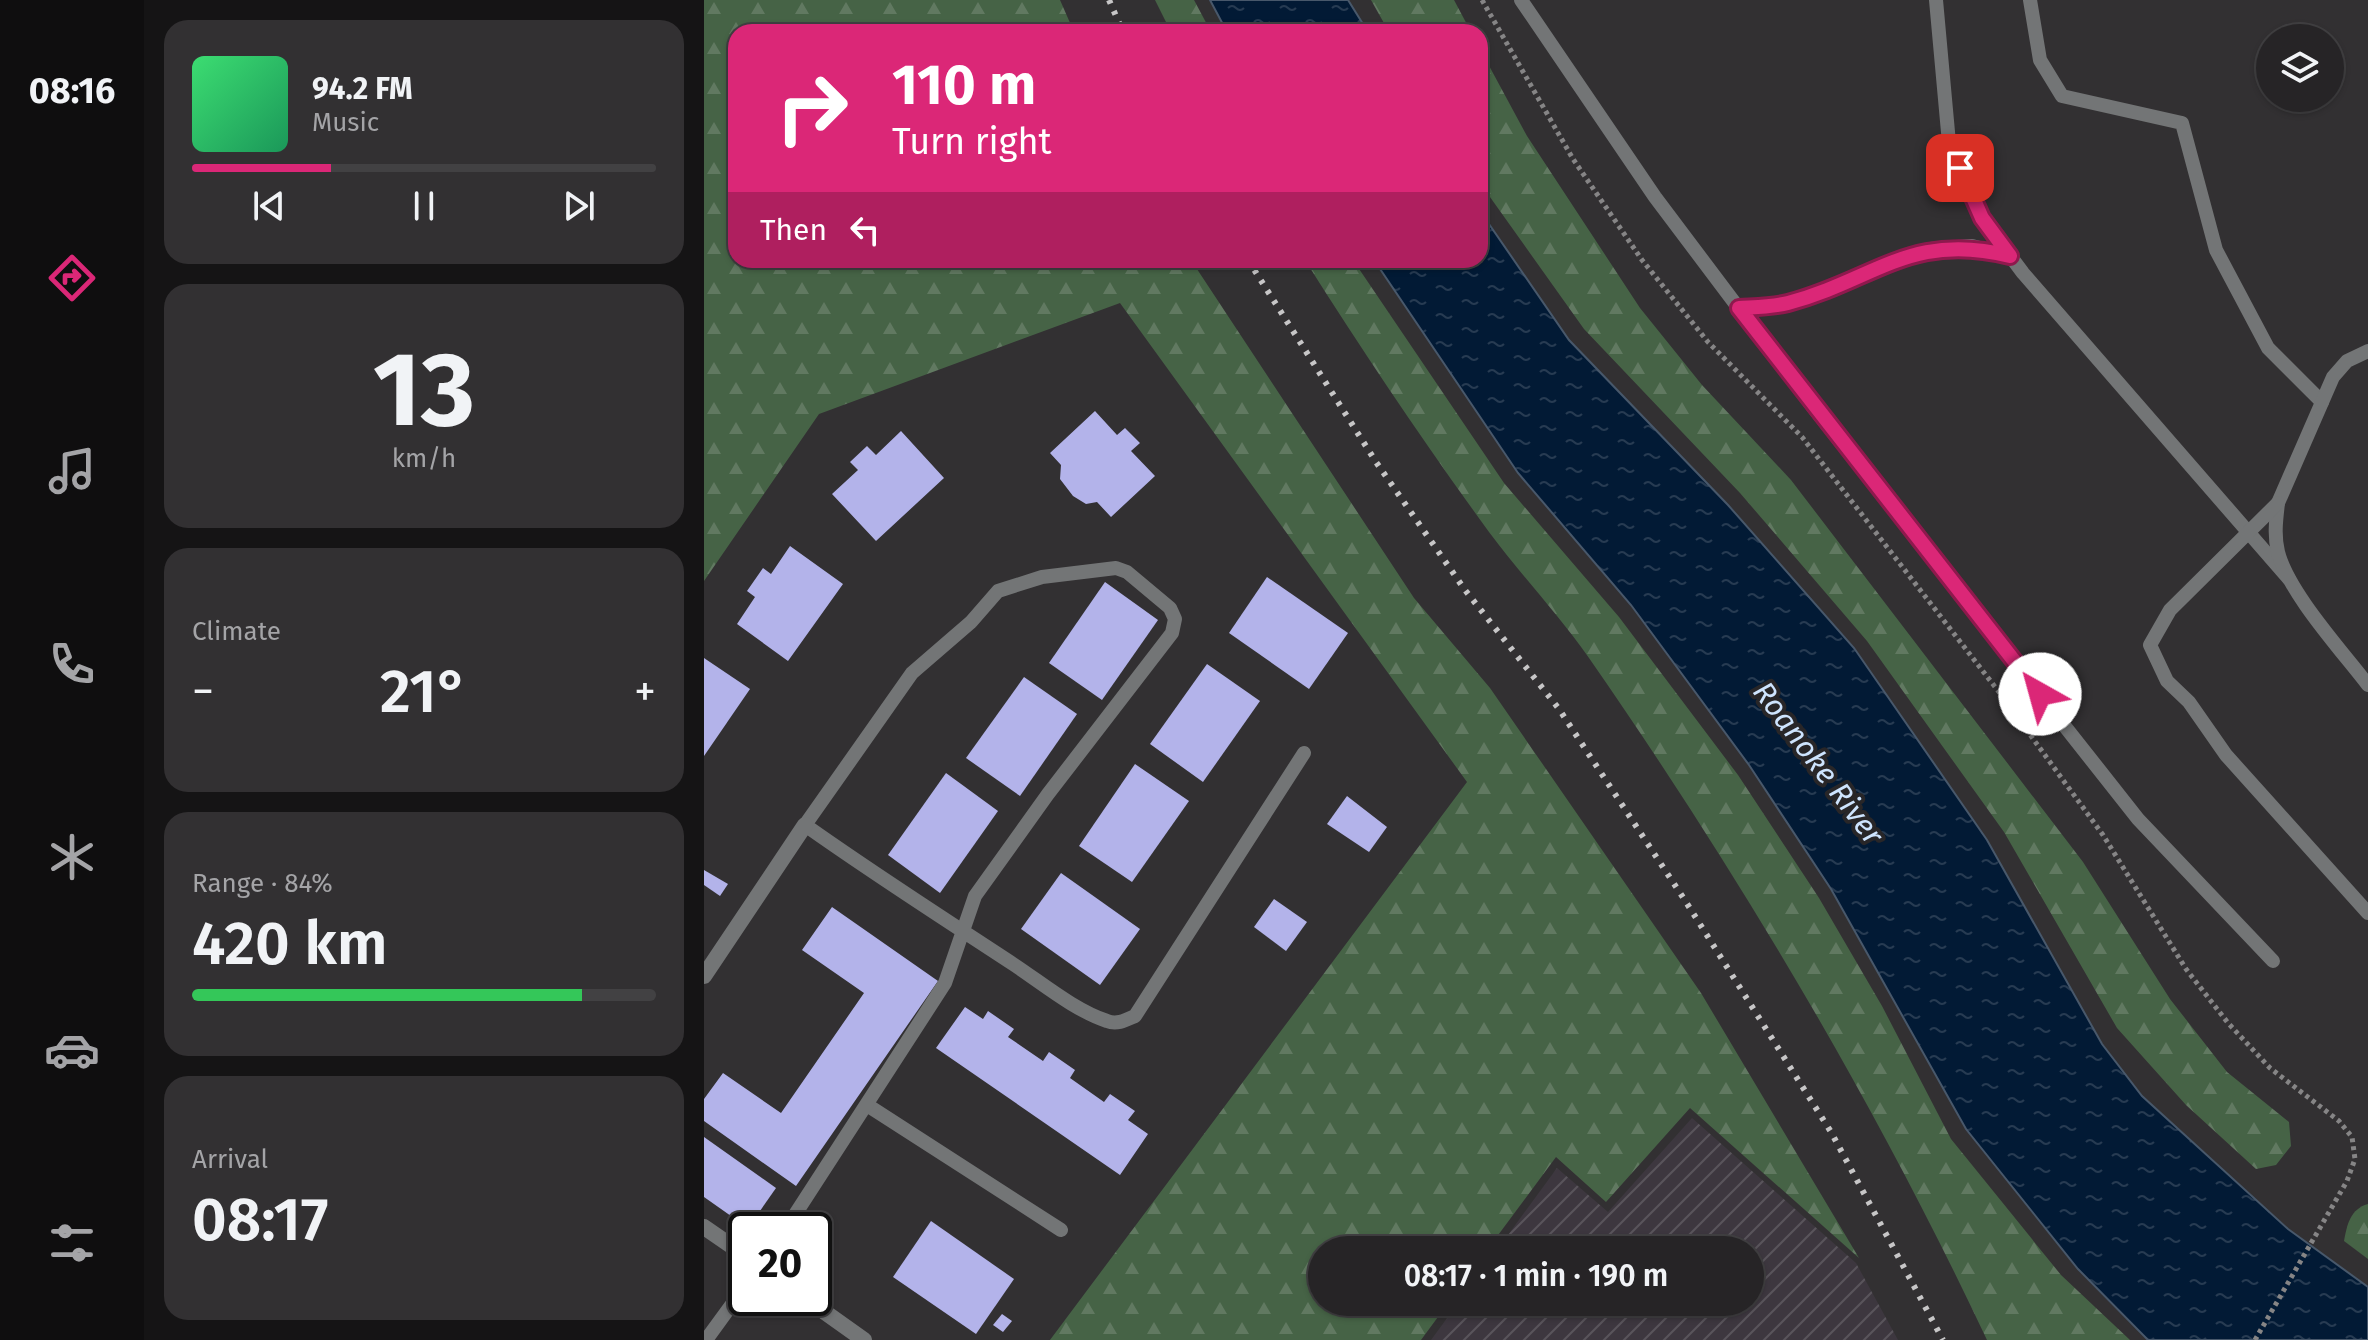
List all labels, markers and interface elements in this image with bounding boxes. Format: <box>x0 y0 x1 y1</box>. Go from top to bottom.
map controls <box>2256 24 2344 112</box>
button: layers <box>2256 24 2344 112</box>
text: 110 m <box>892 52 1036 119</box>
icon: right <box>760 56 864 160</box>
text: 08:16 <box>29 69 115 113</box>
text: 94.2 FM <box>312 71 413 107</box>
text: Music <box>312 107 379 138</box>
text: Turn right <box>892 120 1052 164</box>
pin <box>1926 134 1994 202</box>
icon: arrive <box>1938 146 1982 190</box>
icon: previous <box>247 184 291 228</box>
icon: pause <box>402 184 446 228</box>
icon: next <box>557 184 601 228</box>
icon: left <box>843 208 887 252</box>
text: Then <box>760 212 827 248</box>
icon: directions <box>44 250 100 306</box>
text: 13 <box>373 328 475 453</box>
icon: music <box>44 443 100 499</box>
text: km/h <box>392 443 456 474</box>
text: Climate <box>192 616 281 647</box>
icon: phone <box>44 636 100 692</box>
position arrow <box>1998 652 2082 736</box>
text: 21° <box>380 656 468 728</box>
text: − <box>192 665 214 718</box>
text: + <box>634 665 656 718</box>
water label: Roanoke River <box>1745 675 1892 853</box>
icon: climate <box>44 829 100 885</box>
text: Range · 84% <box>192 868 333 899</box>
text: 420 km <box>192 908 388 980</box>
icon: car <box>44 1022 100 1078</box>
text: Arrival <box>192 1144 268 1175</box>
text: 08:17 <box>192 1184 329 1256</box>
speed limit sign: 20 <box>728 1212 832 1316</box>
icon: filters <box>44 1215 100 1271</box>
text: 08:17 · 1 min · 190 m <box>1404 1258 1668 1294</box>

